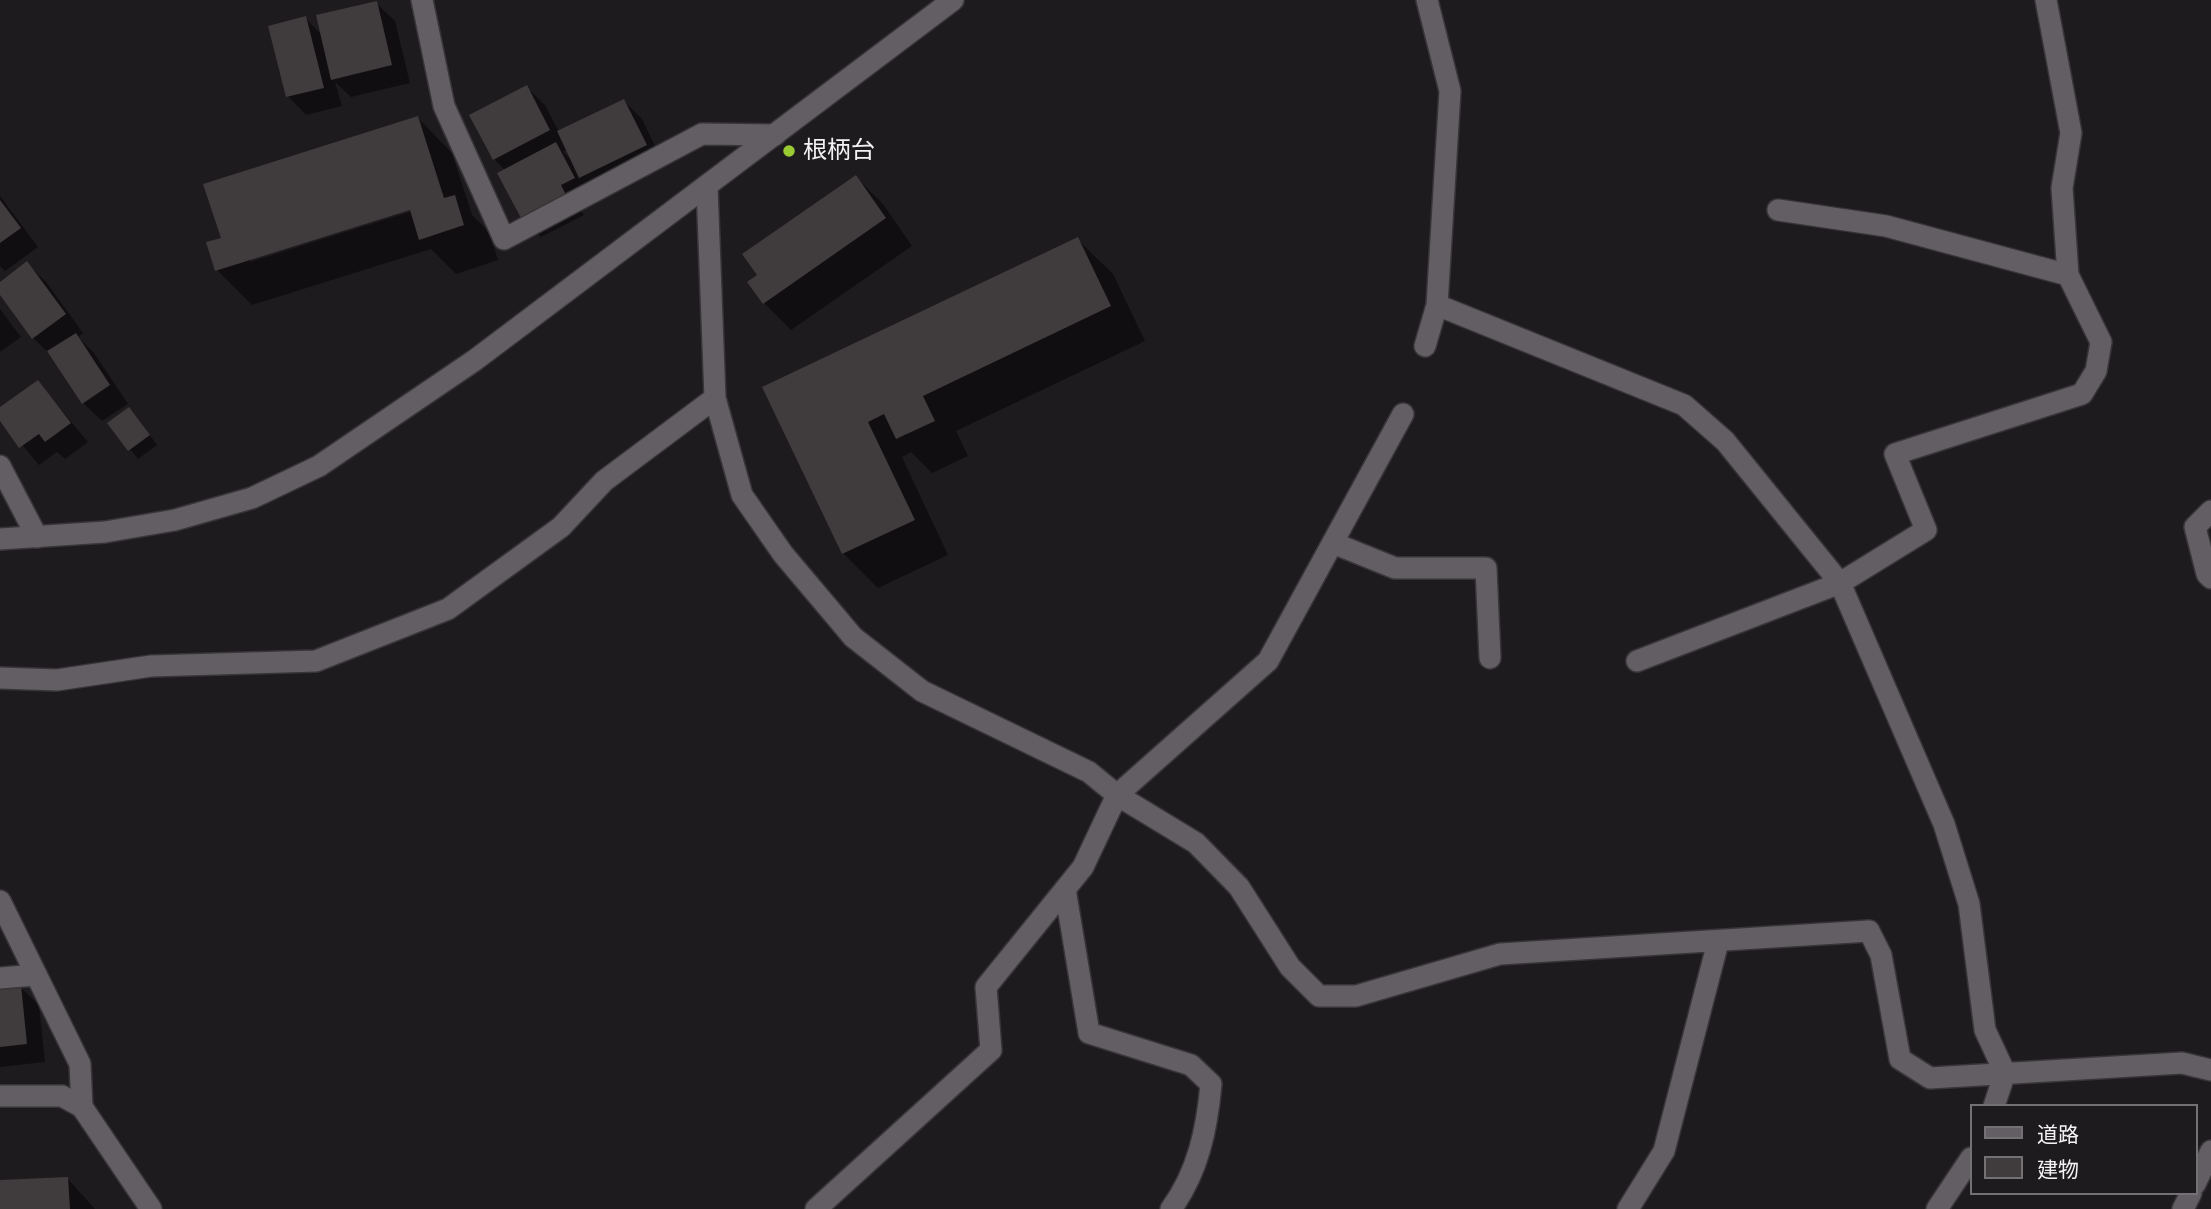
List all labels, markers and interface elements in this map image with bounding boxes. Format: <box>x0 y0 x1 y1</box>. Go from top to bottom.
place label: 根柄台 <box>803 137 875 165</box>
marker: 根柄台 <box>781 143 797 159</box>
legend <box>1969 1104 2197 1195</box>
text: 道路 <box>2037 1121 2079 1148</box>
text: 建物 <box>2037 1156 2079 1183</box>

